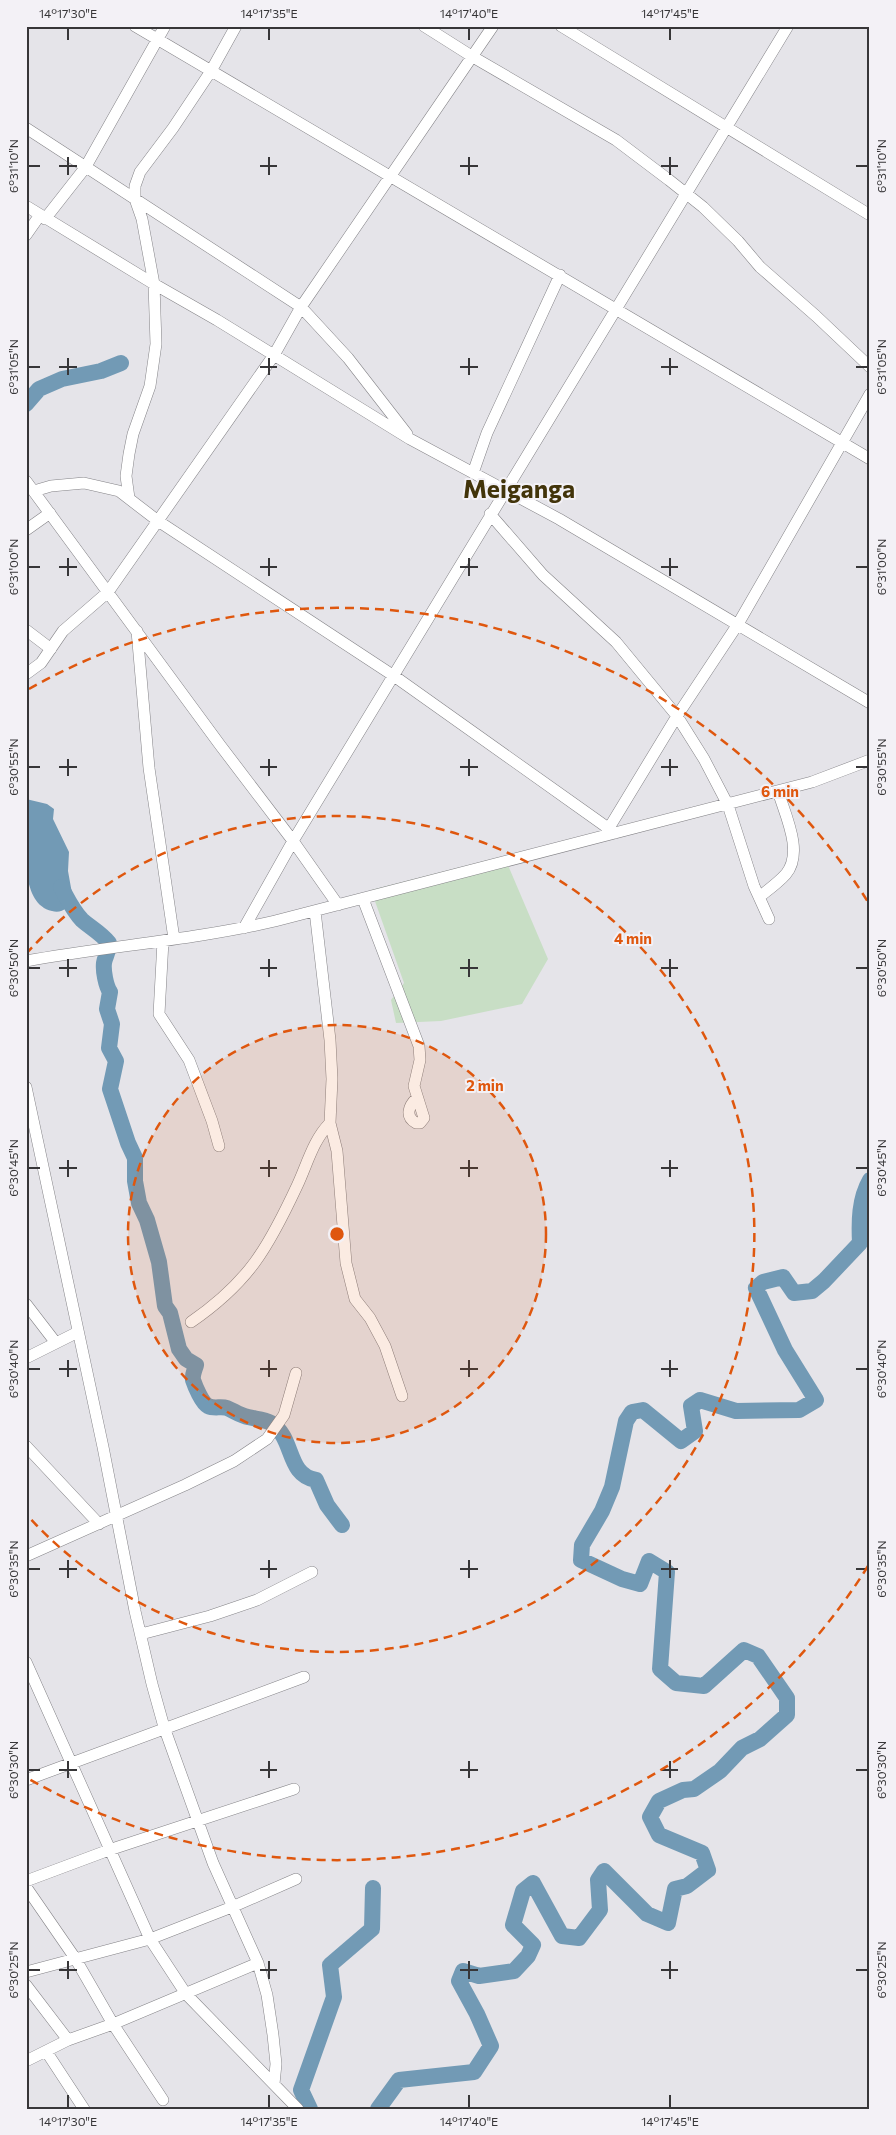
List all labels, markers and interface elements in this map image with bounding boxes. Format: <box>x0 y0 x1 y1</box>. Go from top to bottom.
text: 14°17'30"E <box>39 6 97 20</box>
text: 14°17'35"E <box>240 6 298 20</box>
text: 14°17'40"E <box>440 6 498 20</box>
text: 14°17'45"E <box>641 6 699 20</box>
text: 6°31'10"N <box>6 139 20 193</box>
text: 6°31'10"N <box>874 139 888 193</box>
text: 6°31'05"N <box>6 339 20 395</box>
text: 6°31'05"N <box>874 339 888 395</box>
district label: Meiganga <box>463 473 575 503</box>
text: 6°31'00"N <box>6 539 20 595</box>
text: 6°31'00"N <box>874 539 888 595</box>
text: 6°30'55"N <box>6 738 20 796</box>
text: 6°30'55"N <box>874 738 888 796</box>
text: 6 min <box>761 782 799 800</box>
text: 4 min <box>614 929 652 947</box>
text: 6°30'50"N <box>6 939 20 997</box>
text: 6°30'50"N <box>874 939 888 997</box>
text: 2 min <box>466 1076 504 1094</box>
text: 6°30'45"N <box>6 1139 20 1197</box>
text: 6°30'45"N <box>874 1139 888 1197</box>
centre of rings <box>328 1225 346 1243</box>
text: 6°30'40"N <box>6 1340 20 1398</box>
text: 6°30'40"N <box>874 1340 888 1398</box>
text: 6°30'35"N <box>6 1540 20 1598</box>
text: 6°30'35"N <box>874 1540 888 1598</box>
text: 6°30'30"N <box>6 1741 20 1799</box>
text: 6°30'30"N <box>874 1741 888 1799</box>
text: 6°30'25"N <box>6 1941 20 1999</box>
text: 6°30'25"N <box>874 1941 888 1999</box>
text: 14°17'30"E <box>39 2114 97 2128</box>
text: 14°17'35"E <box>240 2114 298 2128</box>
text: 14°17'40"E <box>440 2114 498 2128</box>
text: 14°17'45"E <box>641 2114 699 2128</box>

